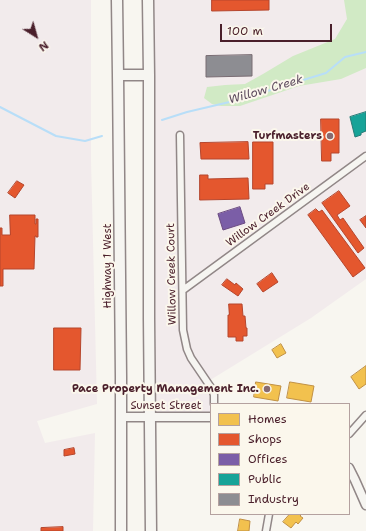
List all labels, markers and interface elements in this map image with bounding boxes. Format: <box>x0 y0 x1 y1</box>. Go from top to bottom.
north arrow <box>16 16 56 56</box>
scale bar <box>222 16 334 42</box>
text: 100 m <box>227 23 263 39</box>
text: N <box>36 37 52 55</box>
water label: Willow Creek <box>227 73 305 107</box>
place label: Turfmasters <box>253 129 322 143</box>
marker: Turfmasters <box>325 131 335 141</box>
street label: Willow Creek Drive <box>224 180 312 250</box>
street label: Willow Creek Court <box>165 223 179 325</box>
street label: Highway 1 West <box>101 224 115 308</box>
place label: Pace Property Management Inc. <box>72 382 259 396</box>
marker: Pace Property Management Inc. <box>262 384 272 394</box>
street label: Sunset Street <box>130 399 202 413</box>
legend <box>210 403 350 515</box>
text: Homes <box>248 411 287 427</box>
text: Shops <box>248 431 282 447</box>
text: Offices <box>248 451 288 467</box>
text: Public <box>248 471 282 487</box>
text: Industry <box>248 491 299 507</box>

